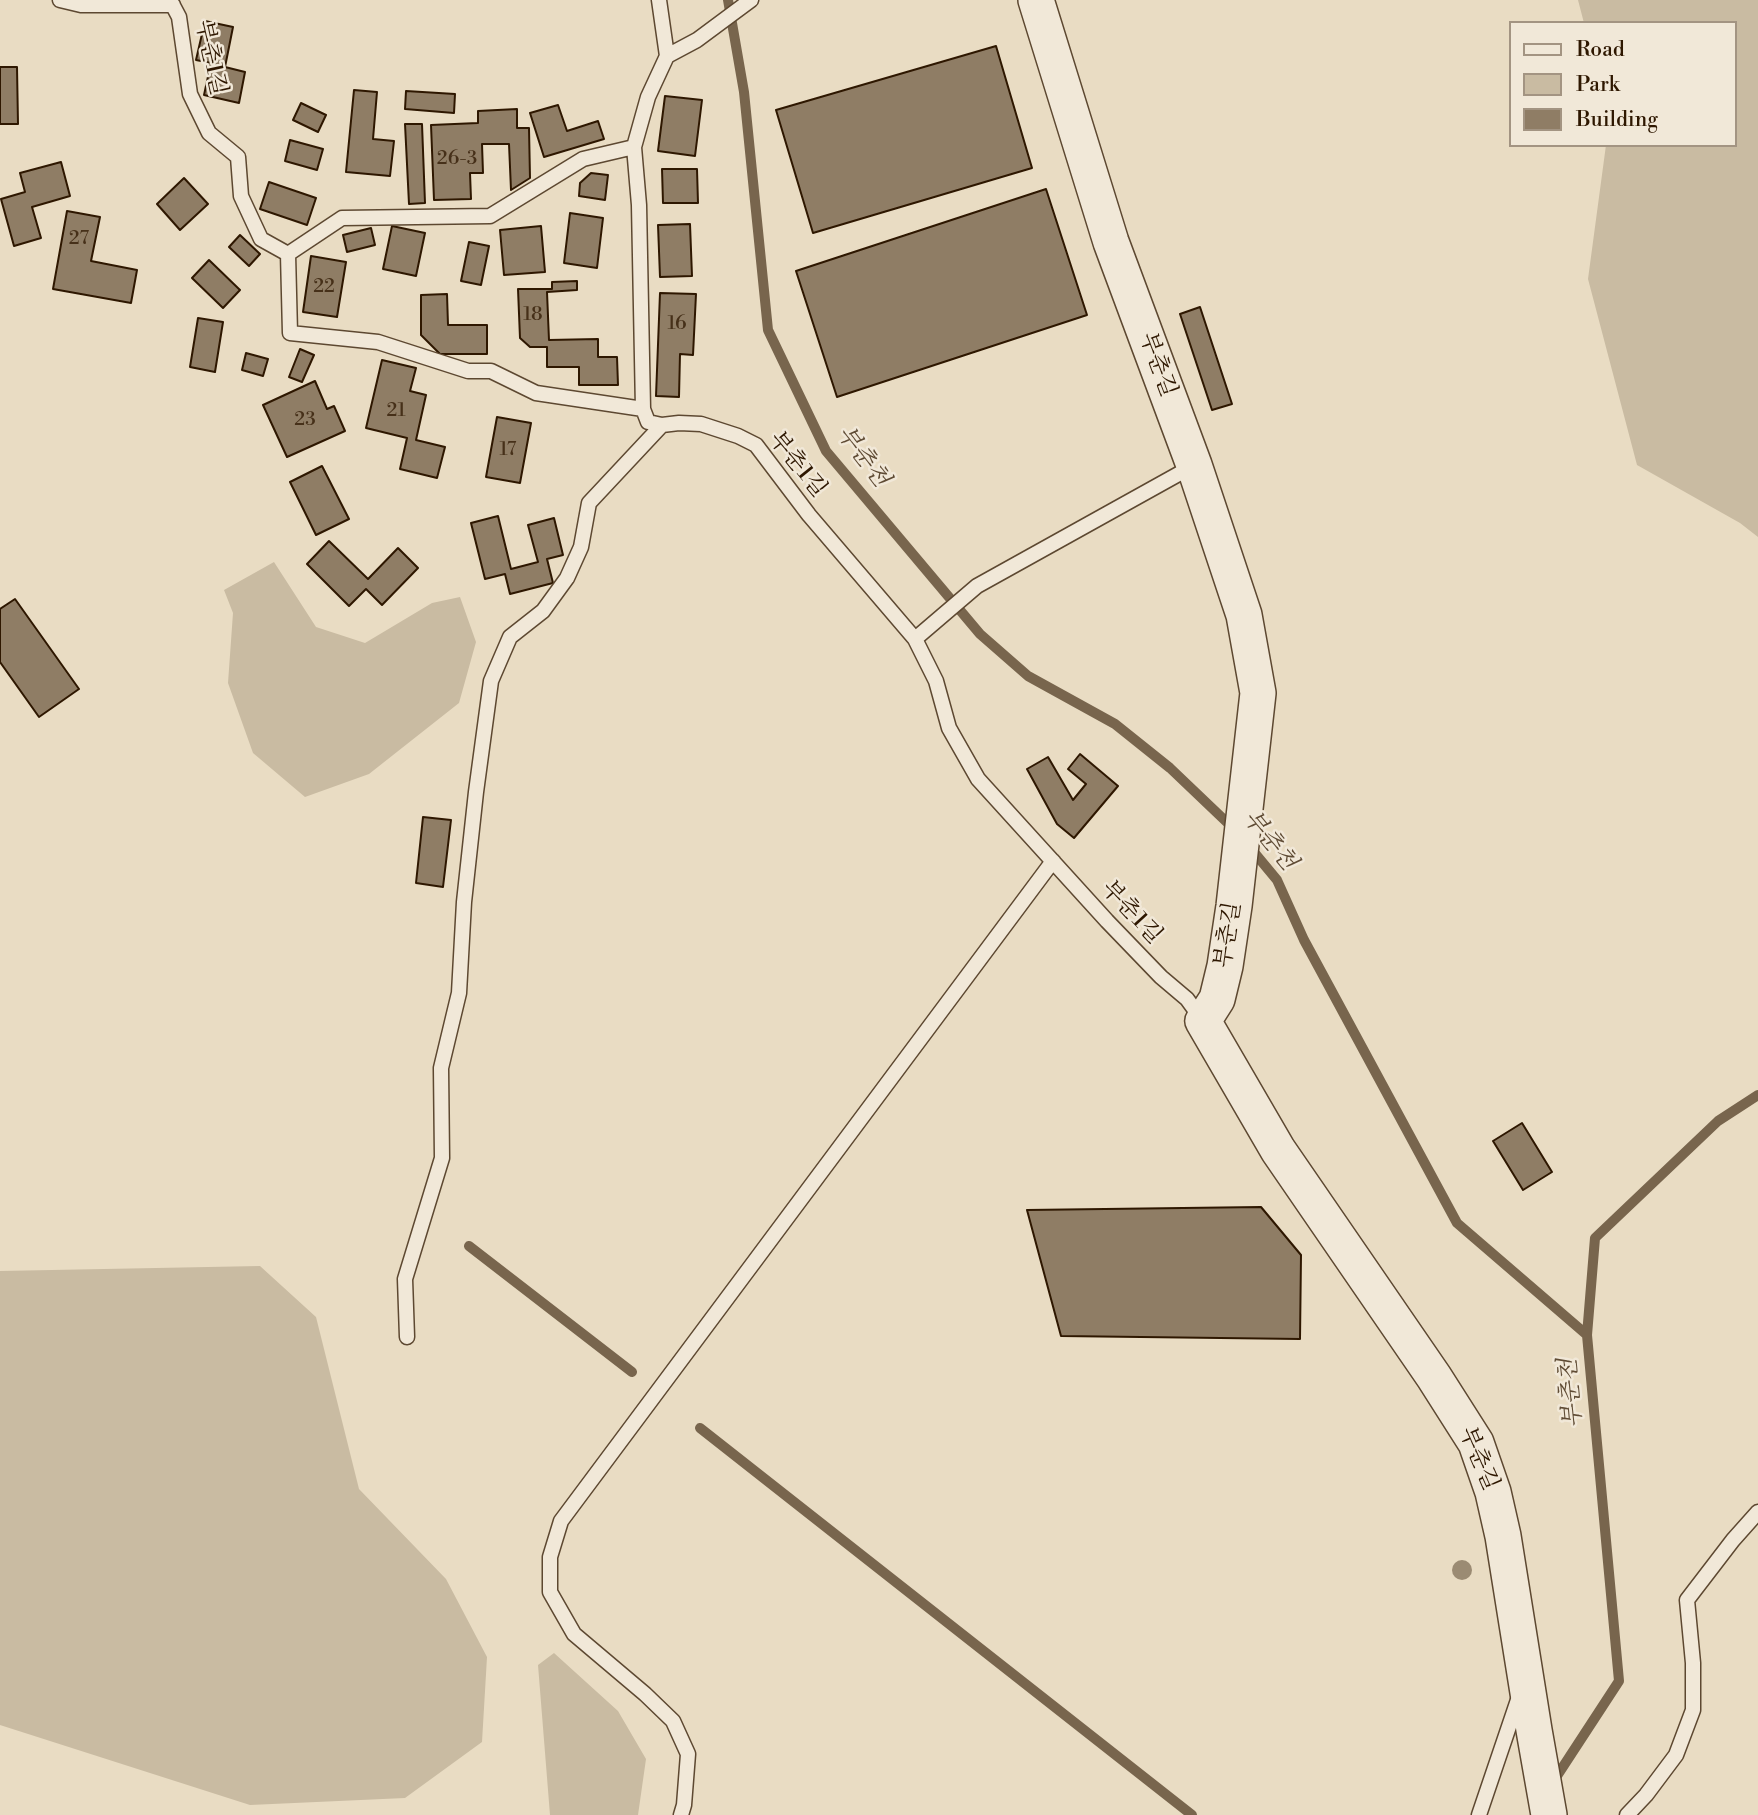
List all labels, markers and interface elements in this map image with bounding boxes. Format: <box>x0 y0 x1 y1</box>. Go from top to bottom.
street label: 부춘1길 <box>189 18 231 98</box>
legend <box>1510 21 1737 147</box>
text: Road <box>1576 37 1625 63</box>
text: Park <box>1576 72 1620 98</box>
text: Building <box>1576 107 1658 133</box>
house number: 26-3 <box>437 148 477 170</box>
house number: 27 <box>69 228 89 250</box>
house number: 22 <box>313 276 335 298</box>
house number: 18 <box>523 304 543 326</box>
house number: 16 <box>667 313 687 335</box>
street label: 부춘길 <box>1133 329 1181 401</box>
house number: 21 <box>386 400 406 422</box>
house number: 23 <box>294 409 316 431</box>
water label: 부춘천 <box>830 421 894 493</box>
street label: 부춘1길 <box>762 427 832 503</box>
house number: 17 <box>500 439 516 461</box>
water label: 부춘천 <box>1236 805 1302 877</box>
street label: 부춘1길 <box>1095 876 1167 950</box>
street label: 부춘길 <box>1210 900 1248 970</box>
water label: 부춘천 <box>1555 1357 1589 1429</box>
street label: 부춘길 <box>1452 1423 1504 1495</box>

